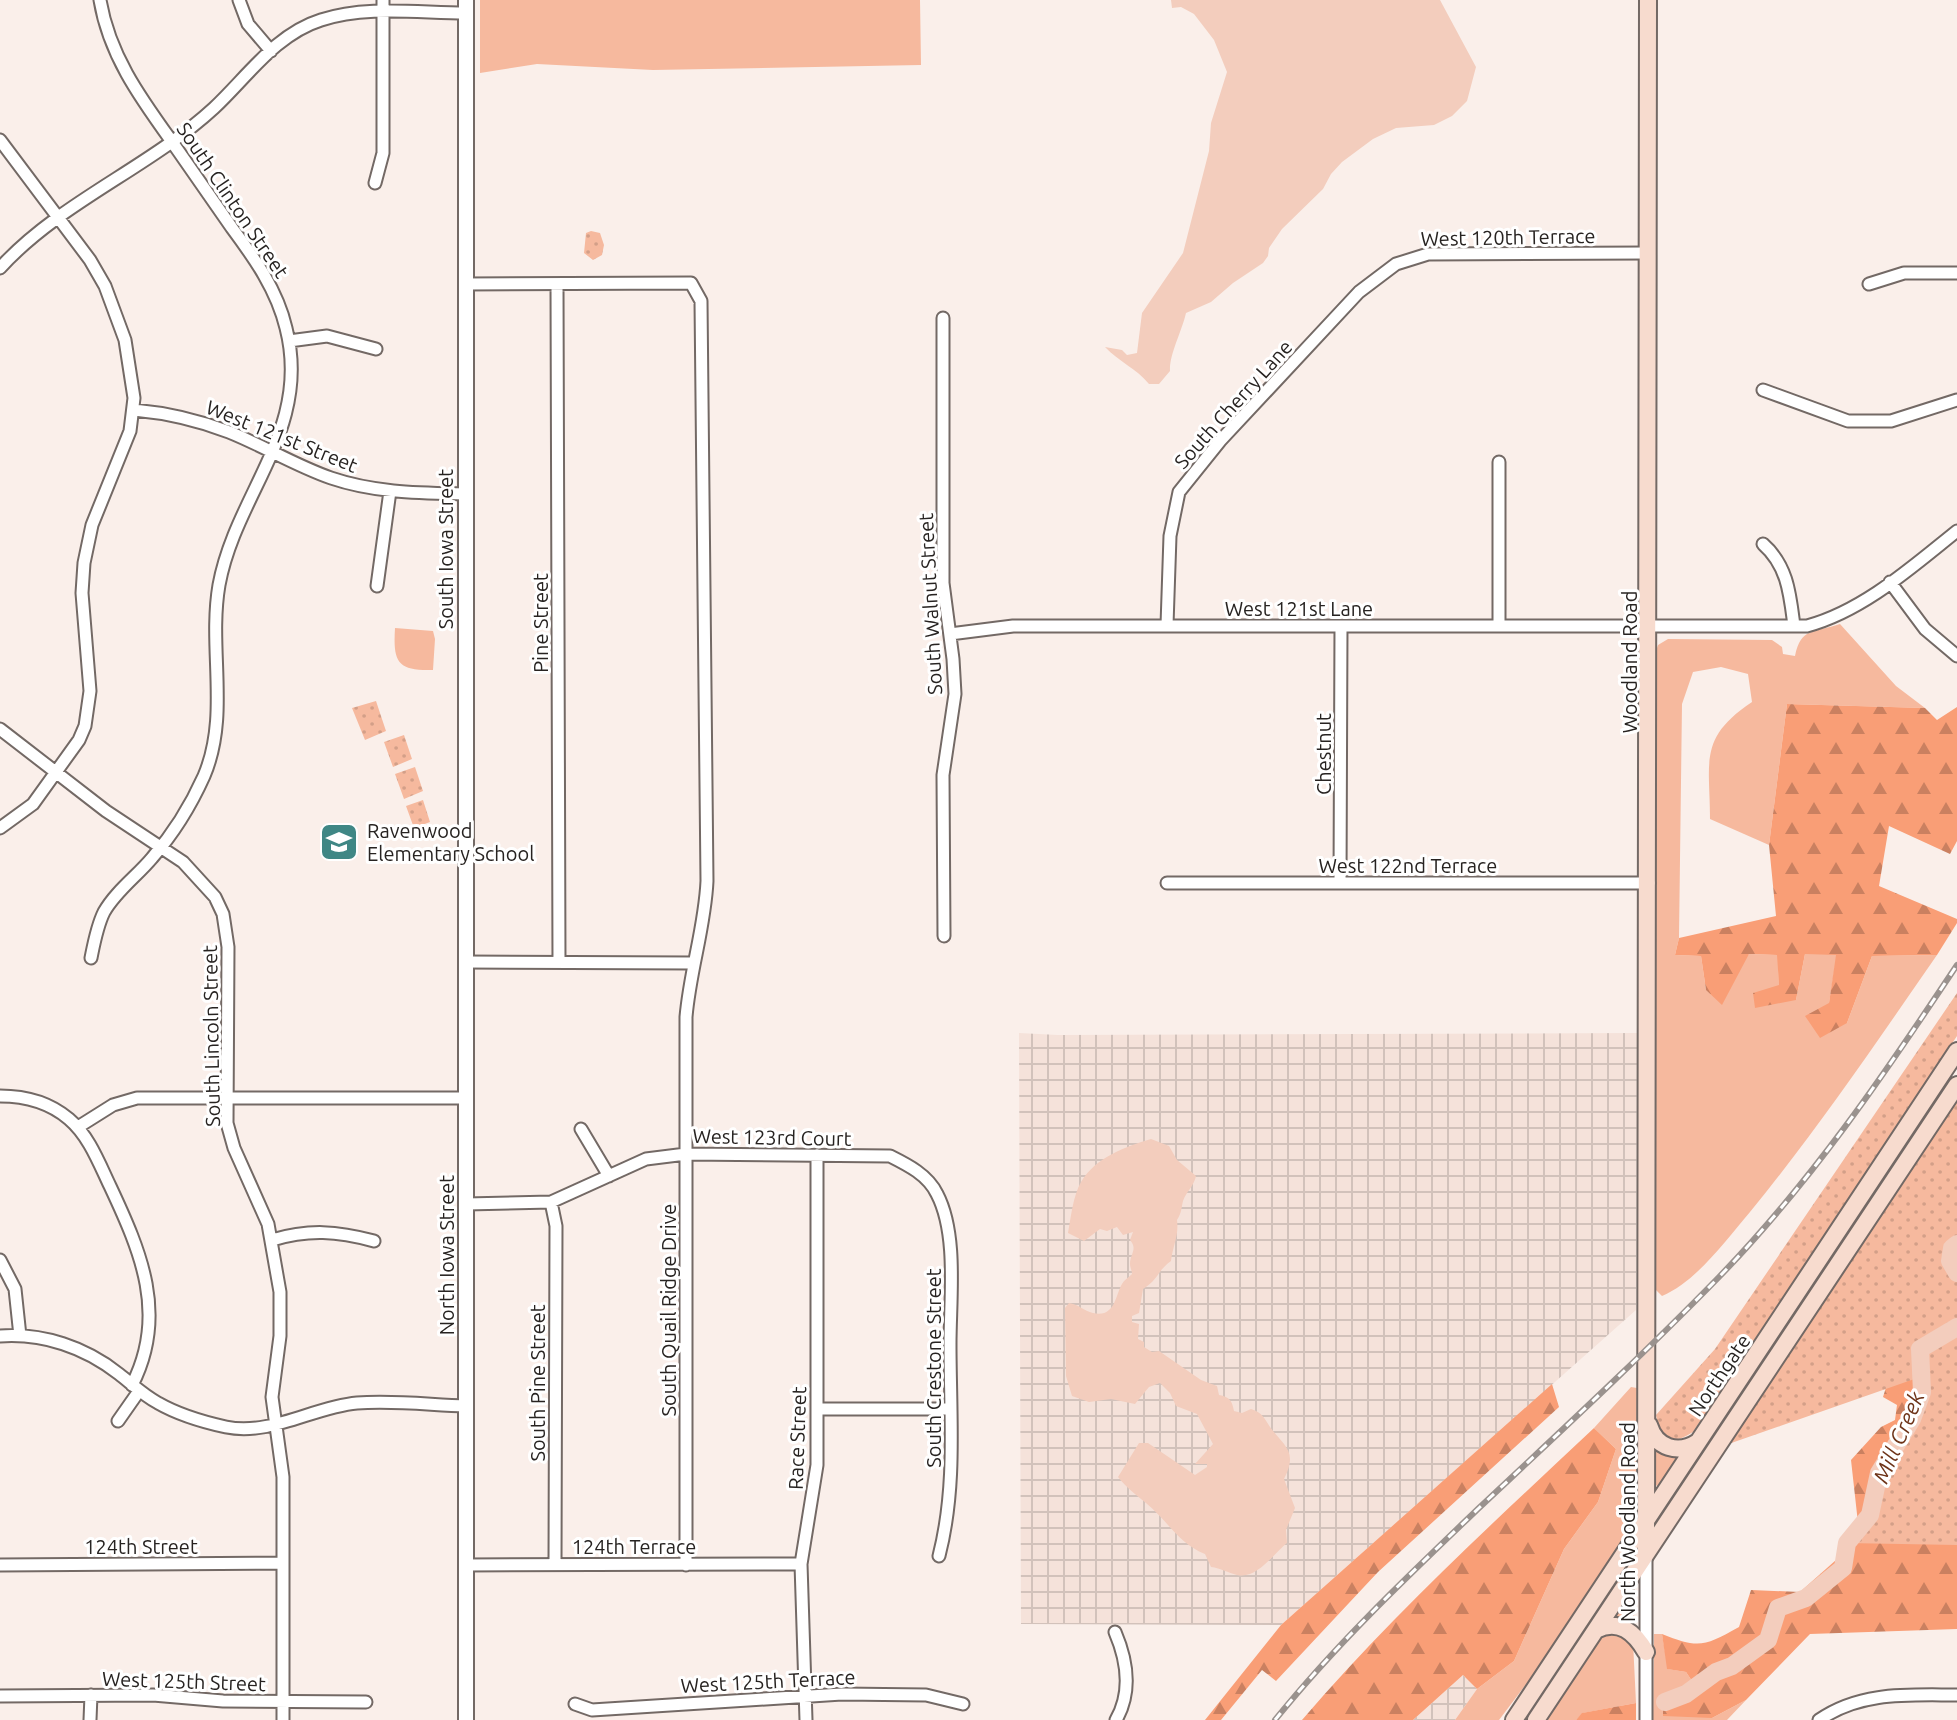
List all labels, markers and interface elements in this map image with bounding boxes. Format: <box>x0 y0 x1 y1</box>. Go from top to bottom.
street label: South Clinton Street <box>172 118 294 282</box>
street label: West 120th Terrace <box>1420 224 1596 250</box>
street label: South Cherry Lane <box>1169 335 1297 473</box>
street label: West 121st Street <box>203 395 361 477</box>
street label: South Iowa Street <box>434 469 457 629</box>
street label: South Walnut Street <box>914 512 946 696</box>
street label: Pine Street <box>529 573 552 673</box>
street label: Woodland Road <box>1618 591 1641 733</box>
street label: West 121st Lane <box>1225 597 1373 620</box>
street label: Chestnut <box>1312 713 1335 795</box>
place label: Ravenwood Elementary School <box>367 819 534 865</box>
school or university icon: Ravenwood Elementary School <box>318 821 360 863</box>
street label: West 122nd Terrace <box>1319 854 1497 877</box>
street label: South Lincoln Street <box>198 945 224 1127</box>
street label: West 123rd Court <box>692 1124 852 1150</box>
street label: North Iowa Street <box>435 1175 458 1335</box>
street label: South Quail Ridge Drive <box>657 1204 680 1416</box>
street label: South Crestone Street <box>922 1268 945 1468</box>
street label: South Pine Street <box>526 1304 549 1462</box>
street label: Northgate <box>1683 1330 1755 1420</box>
street label: Race Street <box>784 1386 810 1490</box>
water label: Mill Creek <box>1868 1387 1929 1487</box>
street label: North Woodland Road <box>1616 1422 1639 1622</box>
street label: 124th Street <box>84 1535 198 1558</box>
street label: 124th Terrace <box>572 1535 696 1558</box>
street label: West 125th Terrace <box>680 1665 856 1697</box>
street label: West 125th Street <box>102 1667 266 1695</box>

